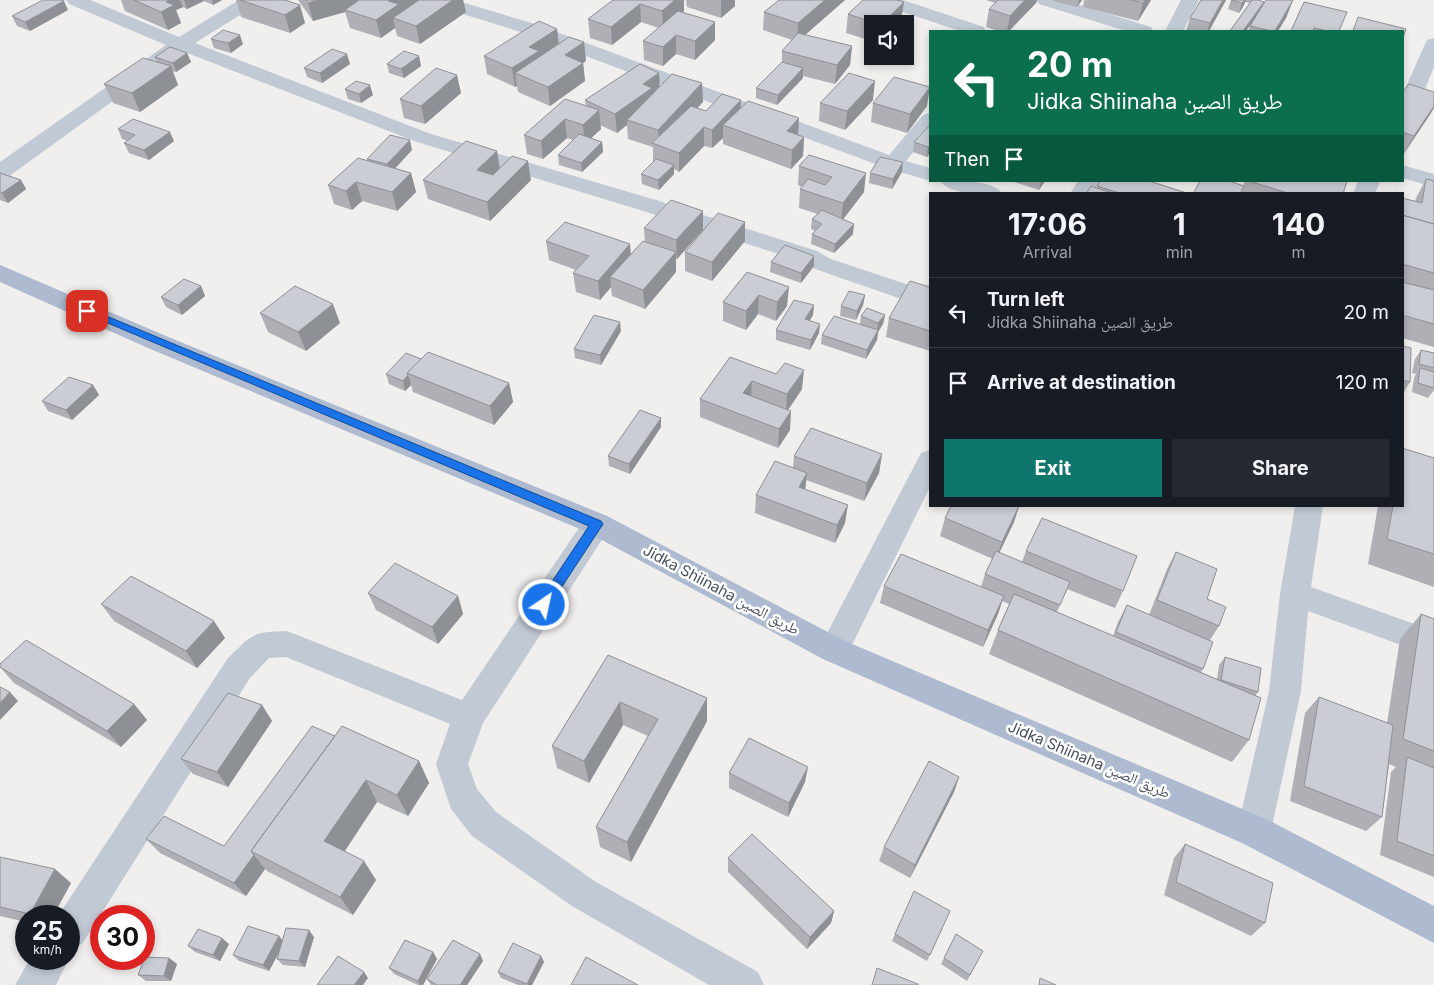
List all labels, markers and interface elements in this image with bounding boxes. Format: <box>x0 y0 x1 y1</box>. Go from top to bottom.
map controls <box>864 15 914 65</box>
button: sound <box>864 15 914 65</box>
text: 20 m <box>1027 43 1113 85</box>
icon: left <box>944 50 1009 115</box>
text: Jidka Shiinaha طريق الصين <box>1027 88 1283 114</box>
icon: arrive <box>1000 145 1028 173</box>
text: Then <box>944 148 990 171</box>
text: 17:06 <box>1008 206 1087 242</box>
text: 1 <box>1173 206 1186 242</box>
text: 140 <box>1272 206 1325 242</box>
text: Arrival <box>1023 242 1072 262</box>
text: min <box>1166 242 1193 262</box>
text: m <box>1291 242 1305 262</box>
text: Turn left <box>987 288 1065 311</box>
pin <box>66 290 108 332</box>
icon: arrive <box>73 297 101 325</box>
icon: left <box>944 299 972 327</box>
text: 20 m <box>1343 301 1389 324</box>
text: Jidka Shiinaha طريق الصين <box>987 312 1173 332</box>
icon: arrive <box>944 369 972 397</box>
text: Arrive at destination <box>987 371 1176 394</box>
text: 120 m <box>1336 371 1389 394</box>
button: Exit <box>944 439 1162 497</box>
button: Share <box>1172 439 1389 497</box>
street label: Jidka Shiinaha طريق الصين <box>639 540 803 640</box>
position arrow <box>517 578 569 630</box>
street label: Jidka Shiinaha طريق الصين <box>1005 717 1173 803</box>
speed limit sign: 30 <box>90 905 155 970</box>
text: 25 <box>32 916 63 946</box>
text: km/h <box>33 942 62 957</box>

